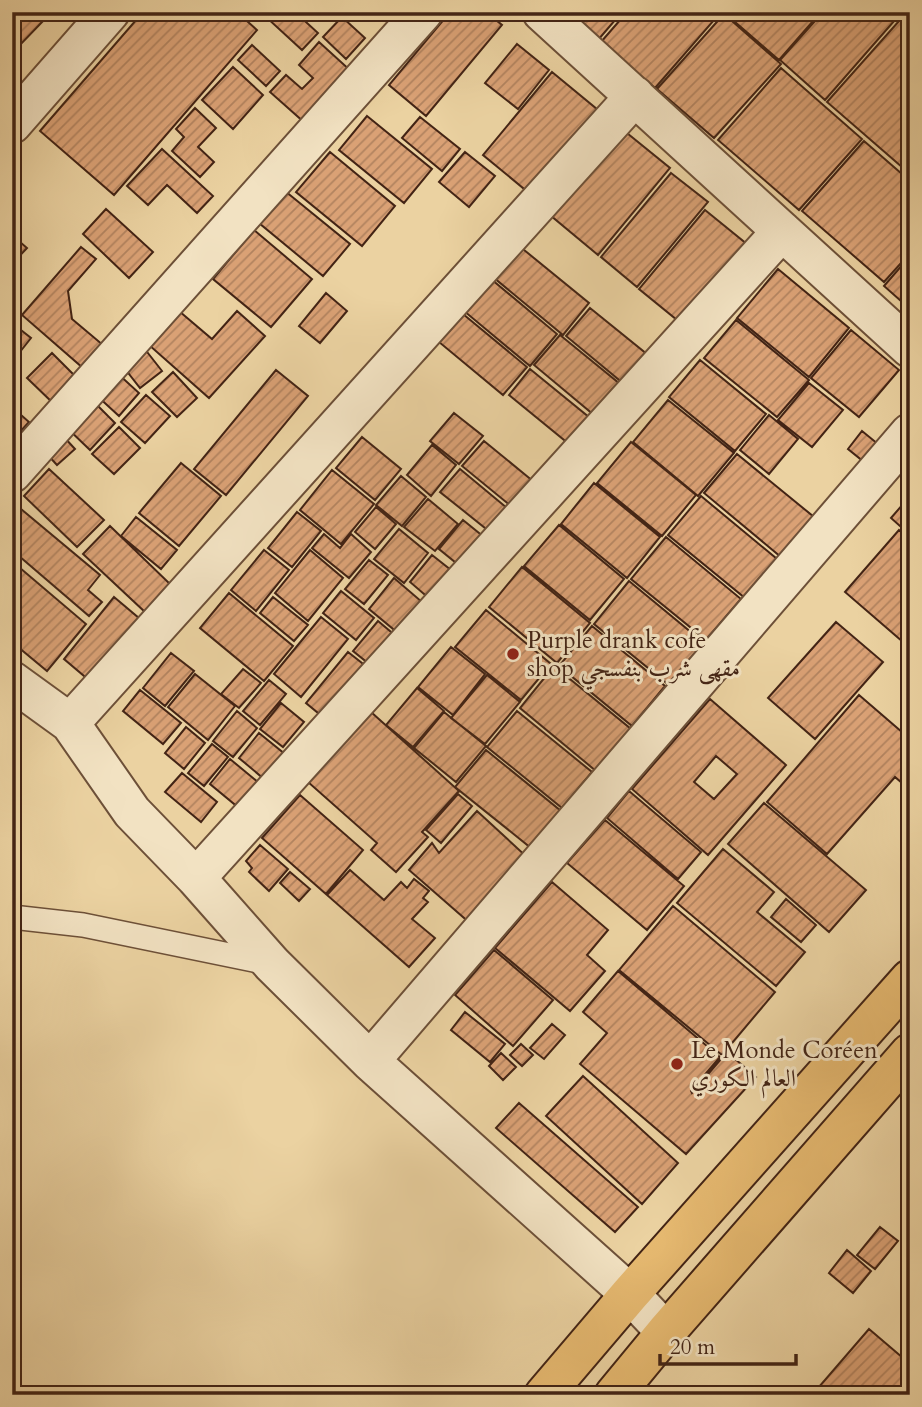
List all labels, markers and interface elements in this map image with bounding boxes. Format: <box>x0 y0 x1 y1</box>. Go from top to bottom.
place label: Purple drank cofe shop مقهى شرب بنفسجي <box>527 624 740 691</box>
marker: Purple drank cofe shop مقهى شرب بنفسجي <box>505 646 521 662</box>
place label: Le Monde Coréen العالم الكوري <box>691 1034 878 1099</box>
marker: Le Monde Coréen العالم الكوري <box>669 1056 685 1072</box>
scale bar <box>660 1323 796 1367</box>
text: 20 m <box>670 1333 715 1362</box>

